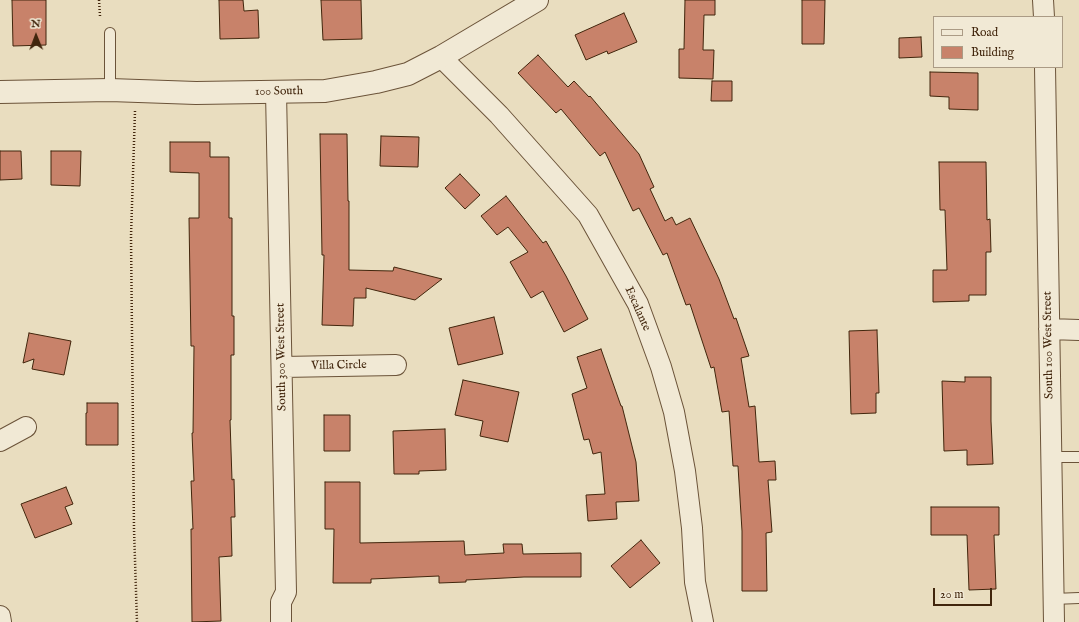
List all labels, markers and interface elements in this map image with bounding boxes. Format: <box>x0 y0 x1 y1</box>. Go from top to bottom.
north arrow <box>16 16 56 56</box>
legend <box>933 16 1063 68</box>
text: N <box>31 17 41 31</box>
text: Road <box>971 25 998 40</box>
text: Building <box>971 45 1014 60</box>
street label: 100 South <box>255 84 303 100</box>
street label: Escalante <box>621 284 653 334</box>
street label: South 100 West Street <box>1041 291 1057 399</box>
street label: South 300 West Street <box>274 303 290 411</box>
street label: Villa Circle <box>311 358 367 374</box>
scale bar <box>935 580 994 606</box>
text: 20 m <box>940 587 963 602</box>

